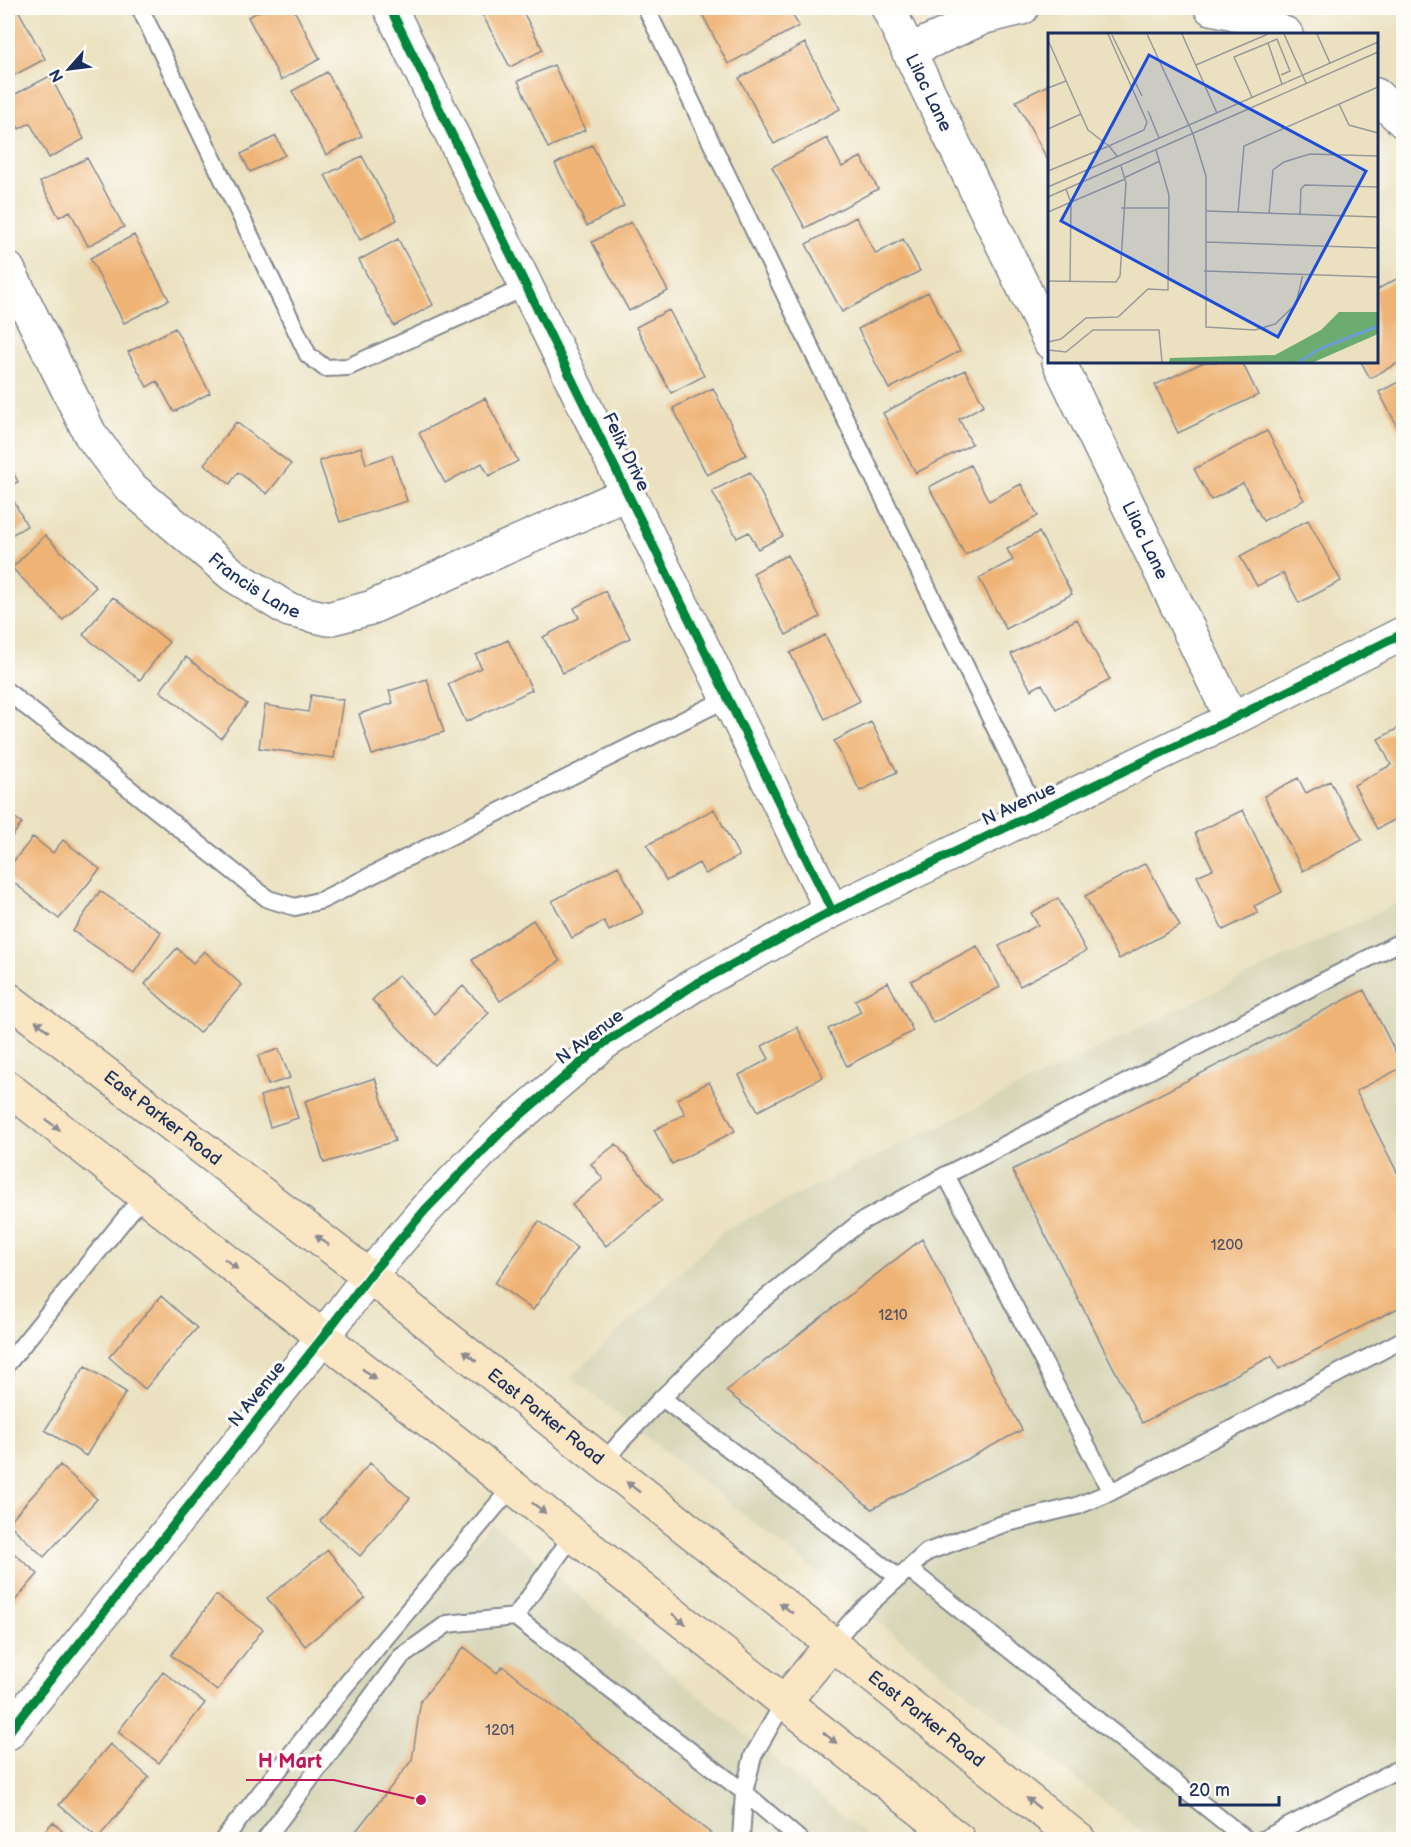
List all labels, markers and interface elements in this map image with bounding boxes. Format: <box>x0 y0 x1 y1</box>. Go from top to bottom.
inset map <box>1048 33 1378 363</box>
north arrow <box>39 39 99 99</box>
street label: Lilac Lane <box>901 50 957 135</box>
text: N <box>46 66 68 85</box>
street label: Felix Drive <box>598 409 654 495</box>
street label: Lilac Lane <box>1118 498 1173 583</box>
street label: Francis Lane <box>204 548 302 623</box>
street label: N Avenue <box>979 778 1059 830</box>
street label: N Avenue <box>552 1005 628 1069</box>
one-way arrow <box>35 1020 50 1032</box>
street label: East Parker Road <box>100 1066 226 1170</box>
one-way arrow <box>46 1118 61 1130</box>
one-way arrow <box>315 1234 331 1246</box>
house number: 1200 <box>1211 1236 1243 1255</box>
one-way arrow <box>223 1258 239 1271</box>
house number: 1210 <box>878 1306 908 1325</box>
one-way arrow <box>462 1351 477 1363</box>
street label: N Avenue <box>224 1357 290 1431</box>
street label: East Parker Road <box>483 1364 608 1469</box>
one-way arrow <box>361 1367 377 1380</box>
one-way arrow <box>626 1481 641 1493</box>
one-way arrow <box>531 1501 546 1513</box>
one-way arrow <box>778 1601 794 1614</box>
one-way arrow <box>671 1612 687 1625</box>
street label: East Parker Road <box>864 1666 989 1772</box>
house number: 1201 <box>485 1721 515 1740</box>
one-way arrow <box>822 1731 838 1744</box>
callout: H Mart <box>246 1742 334 1780</box>
text: H Mart <box>258 1750 322 1774</box>
scale bar <box>1180 1769 1279 1807</box>
text: 20 m <box>1189 1780 1230 1801</box>
one-way arrow <box>1025 1797 1041 1810</box>

